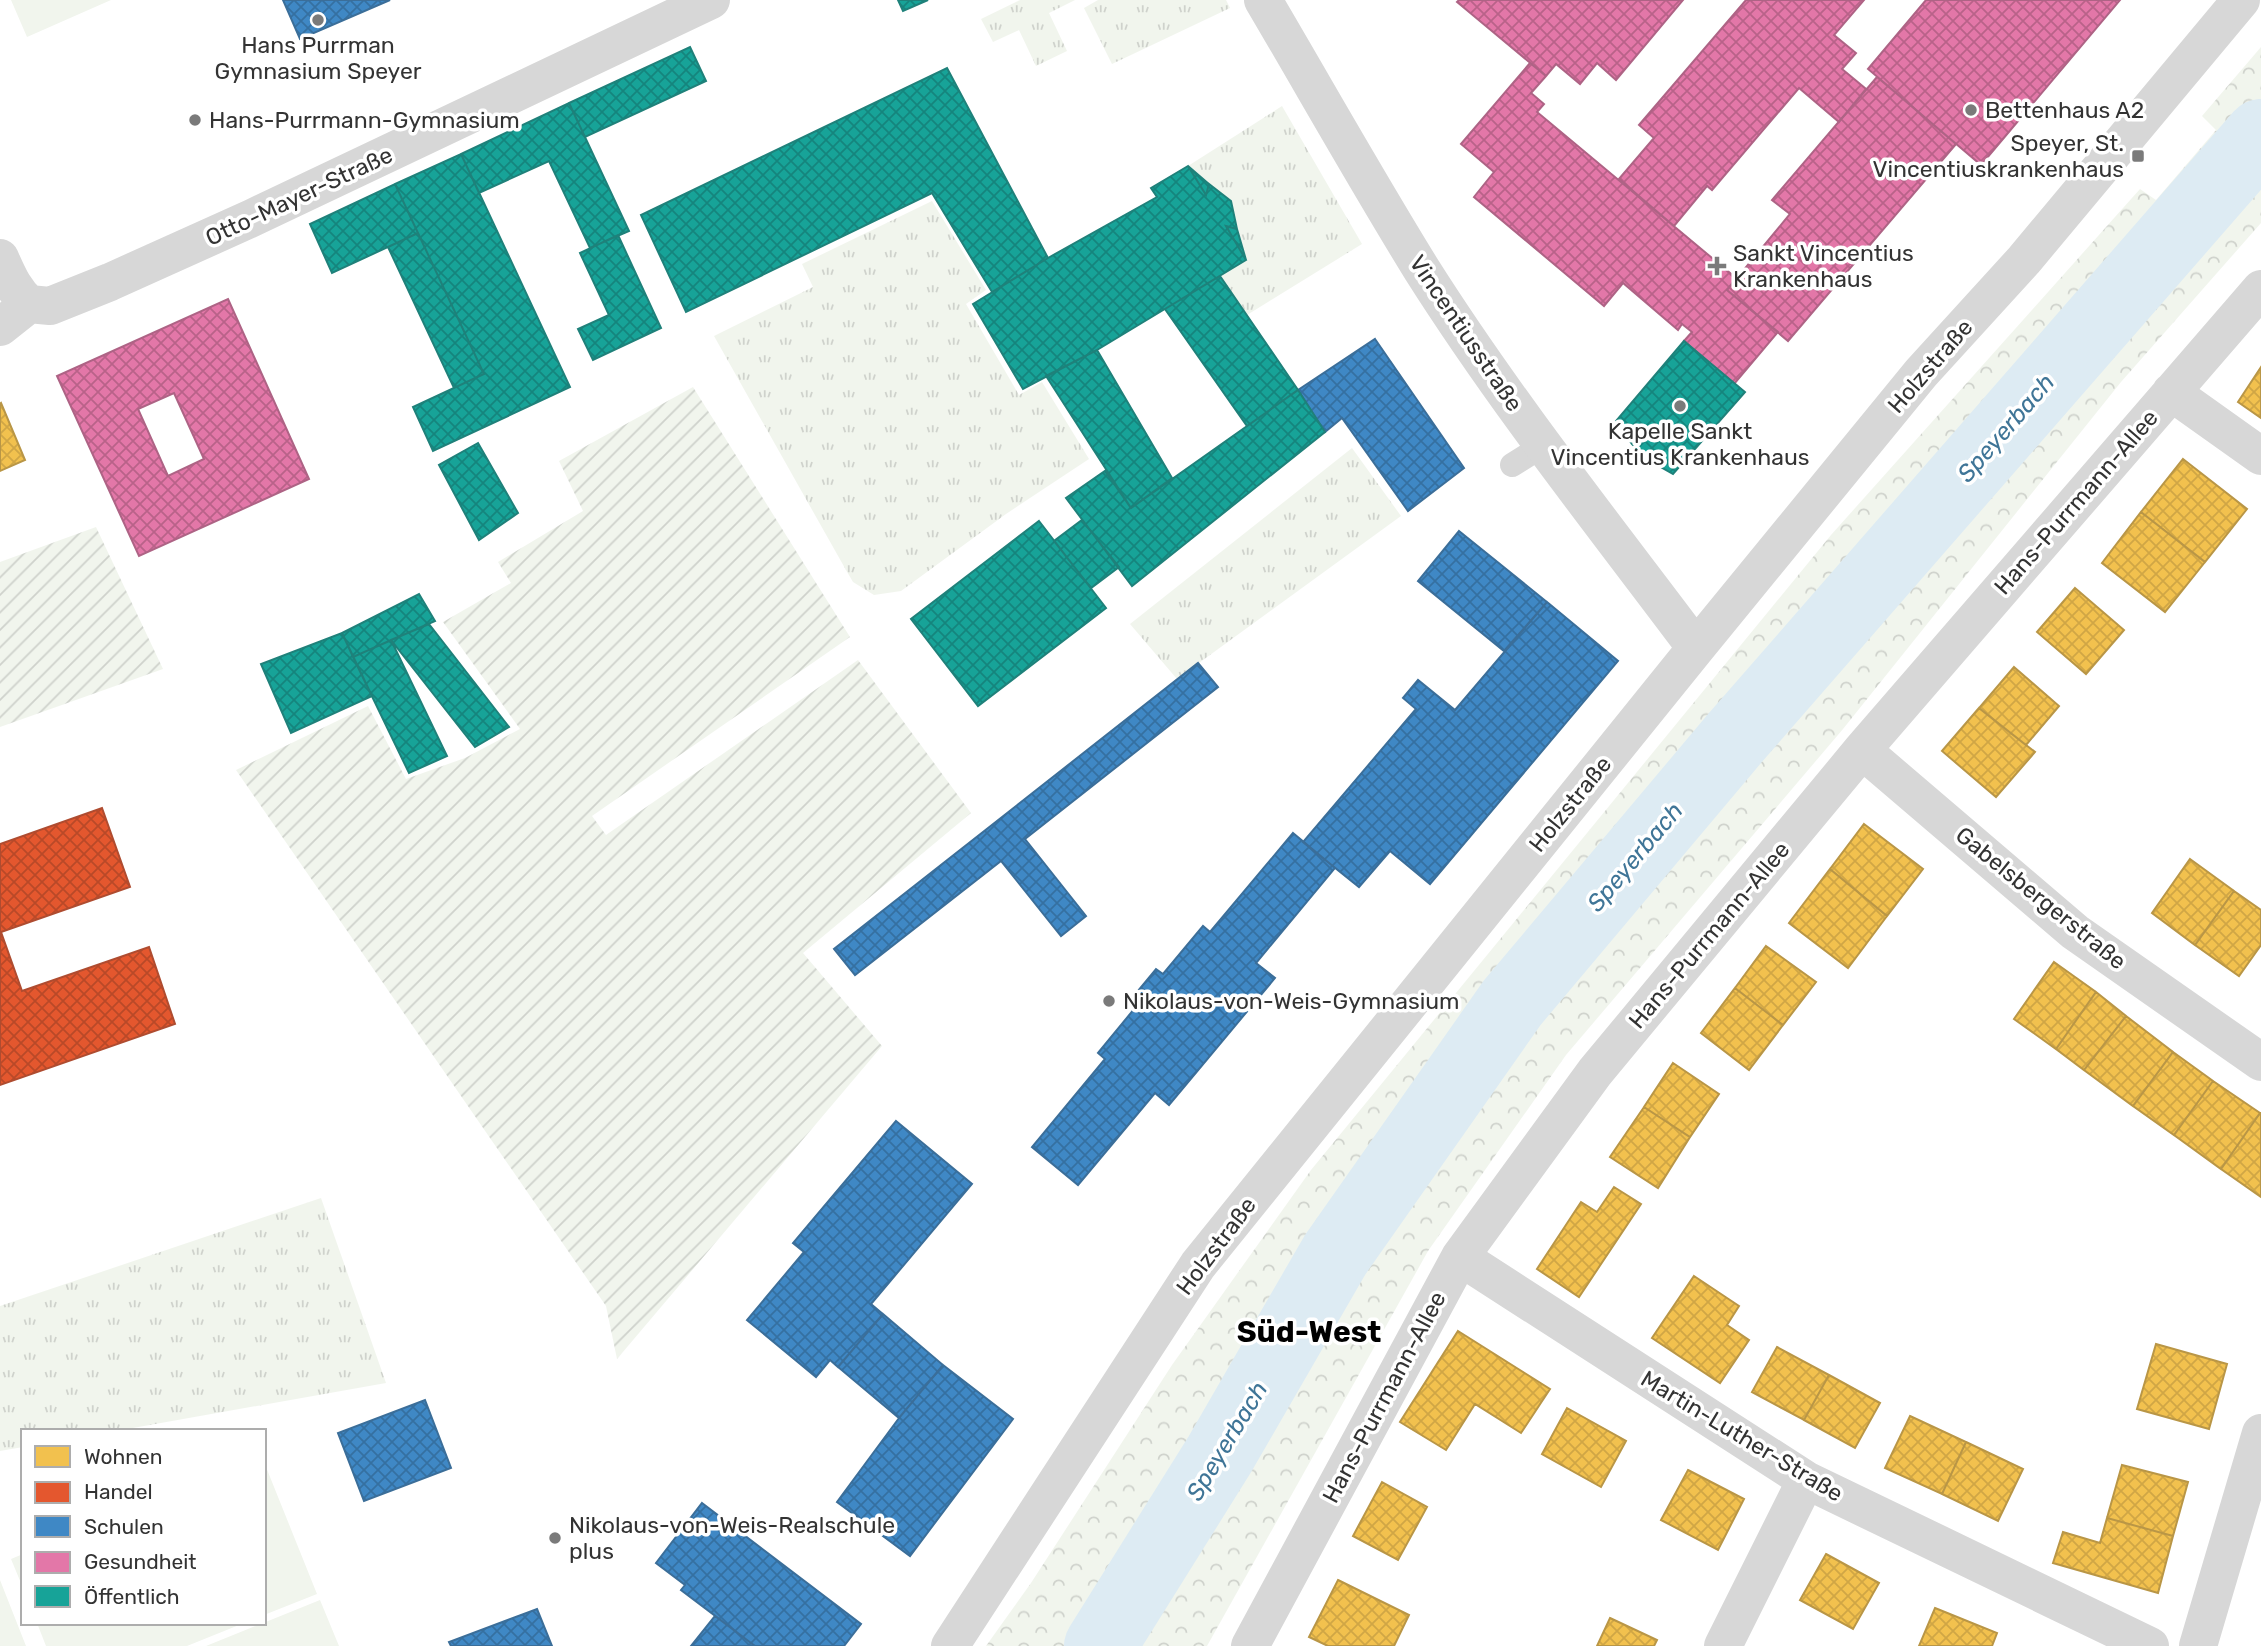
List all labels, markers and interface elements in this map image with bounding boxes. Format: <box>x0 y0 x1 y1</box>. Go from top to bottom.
marker: Hans Purrman Gymnasium Speyer <box>310 12 326 28</box>
place label: Hans Purrman Gymnasium Speyer <box>214 31 422 85</box>
place label: Bettenhaus A2 <box>1985 96 2144 124</box>
marker: Bettenhaus A2 <box>1963 102 1979 118</box>
place label: Hans-Purrmann-Gymnasium <box>209 106 520 134</box>
marker: Hans-Purrmann-Gymnasium <box>187 112 203 128</box>
place label: Speyer, St. Vincentiuskrankenhaus <box>1873 129 2124 183</box>
street label: Otto-Mayer-Straße <box>201 140 397 252</box>
marker: Speyer, St. Vincentiuskrankenhaus <box>2130 148 2146 164</box>
place label: Sankt Vincentius Krankenhaus <box>1733 239 1914 293</box>
street label: Vincentiusstraße <box>1403 250 1529 416</box>
marker: Sankt Vincentius Krankenhaus <box>1707 256 1727 276</box>
street label: Holzstraße <box>1882 313 1978 419</box>
water label: Speyerbach <box>1952 368 2060 488</box>
marker: Kapelle Sankt Vincentius Krankenhaus <box>1672 398 1688 414</box>
street label: Hans-Purrmann-Allee <box>1988 404 2164 600</box>
place label: Kapelle Sankt Vincentius Krankenhaus <box>1550 417 1810 471</box>
street label: Holzstraße <box>1523 750 1617 858</box>
water label: Speyerbach <box>1581 797 1689 917</box>
street label: Gabelsbergerstraße <box>1950 821 2132 975</box>
street label: Hans-Purrmann-Allee <box>1623 836 1795 1034</box>
place label: Nikolaus-von-Weis-Gymnasium <box>1123 987 1460 1015</box>
marker: Nikolaus-von-Weis-Gymnasium <box>1101 993 1117 1009</box>
street label: Holzstraße <box>1170 1192 1262 1300</box>
street label: Hans-Purrmann-Allee <box>1316 1286 1452 1508</box>
district label: Süd-West <box>1237 1314 1381 1350</box>
street label: Martin-Luther-Straße <box>1636 1365 1848 1507</box>
water label: Speyerbach <box>1181 1377 1273 1505</box>
legend <box>21 1429 266 1625</box>
text: Wohnen <box>84 1444 162 1469</box>
text: Handel <box>84 1479 153 1504</box>
place label: Nikolaus-von-Weis-Realschule plus <box>569 1511 895 1565</box>
text: Schulen <box>84 1514 164 1539</box>
marker: Nikolaus-von-Weis-Realschule plus <box>547 1530 563 1546</box>
text: Gesundheit <box>84 1549 196 1574</box>
text: Öffentlich <box>84 1584 180 1609</box>

